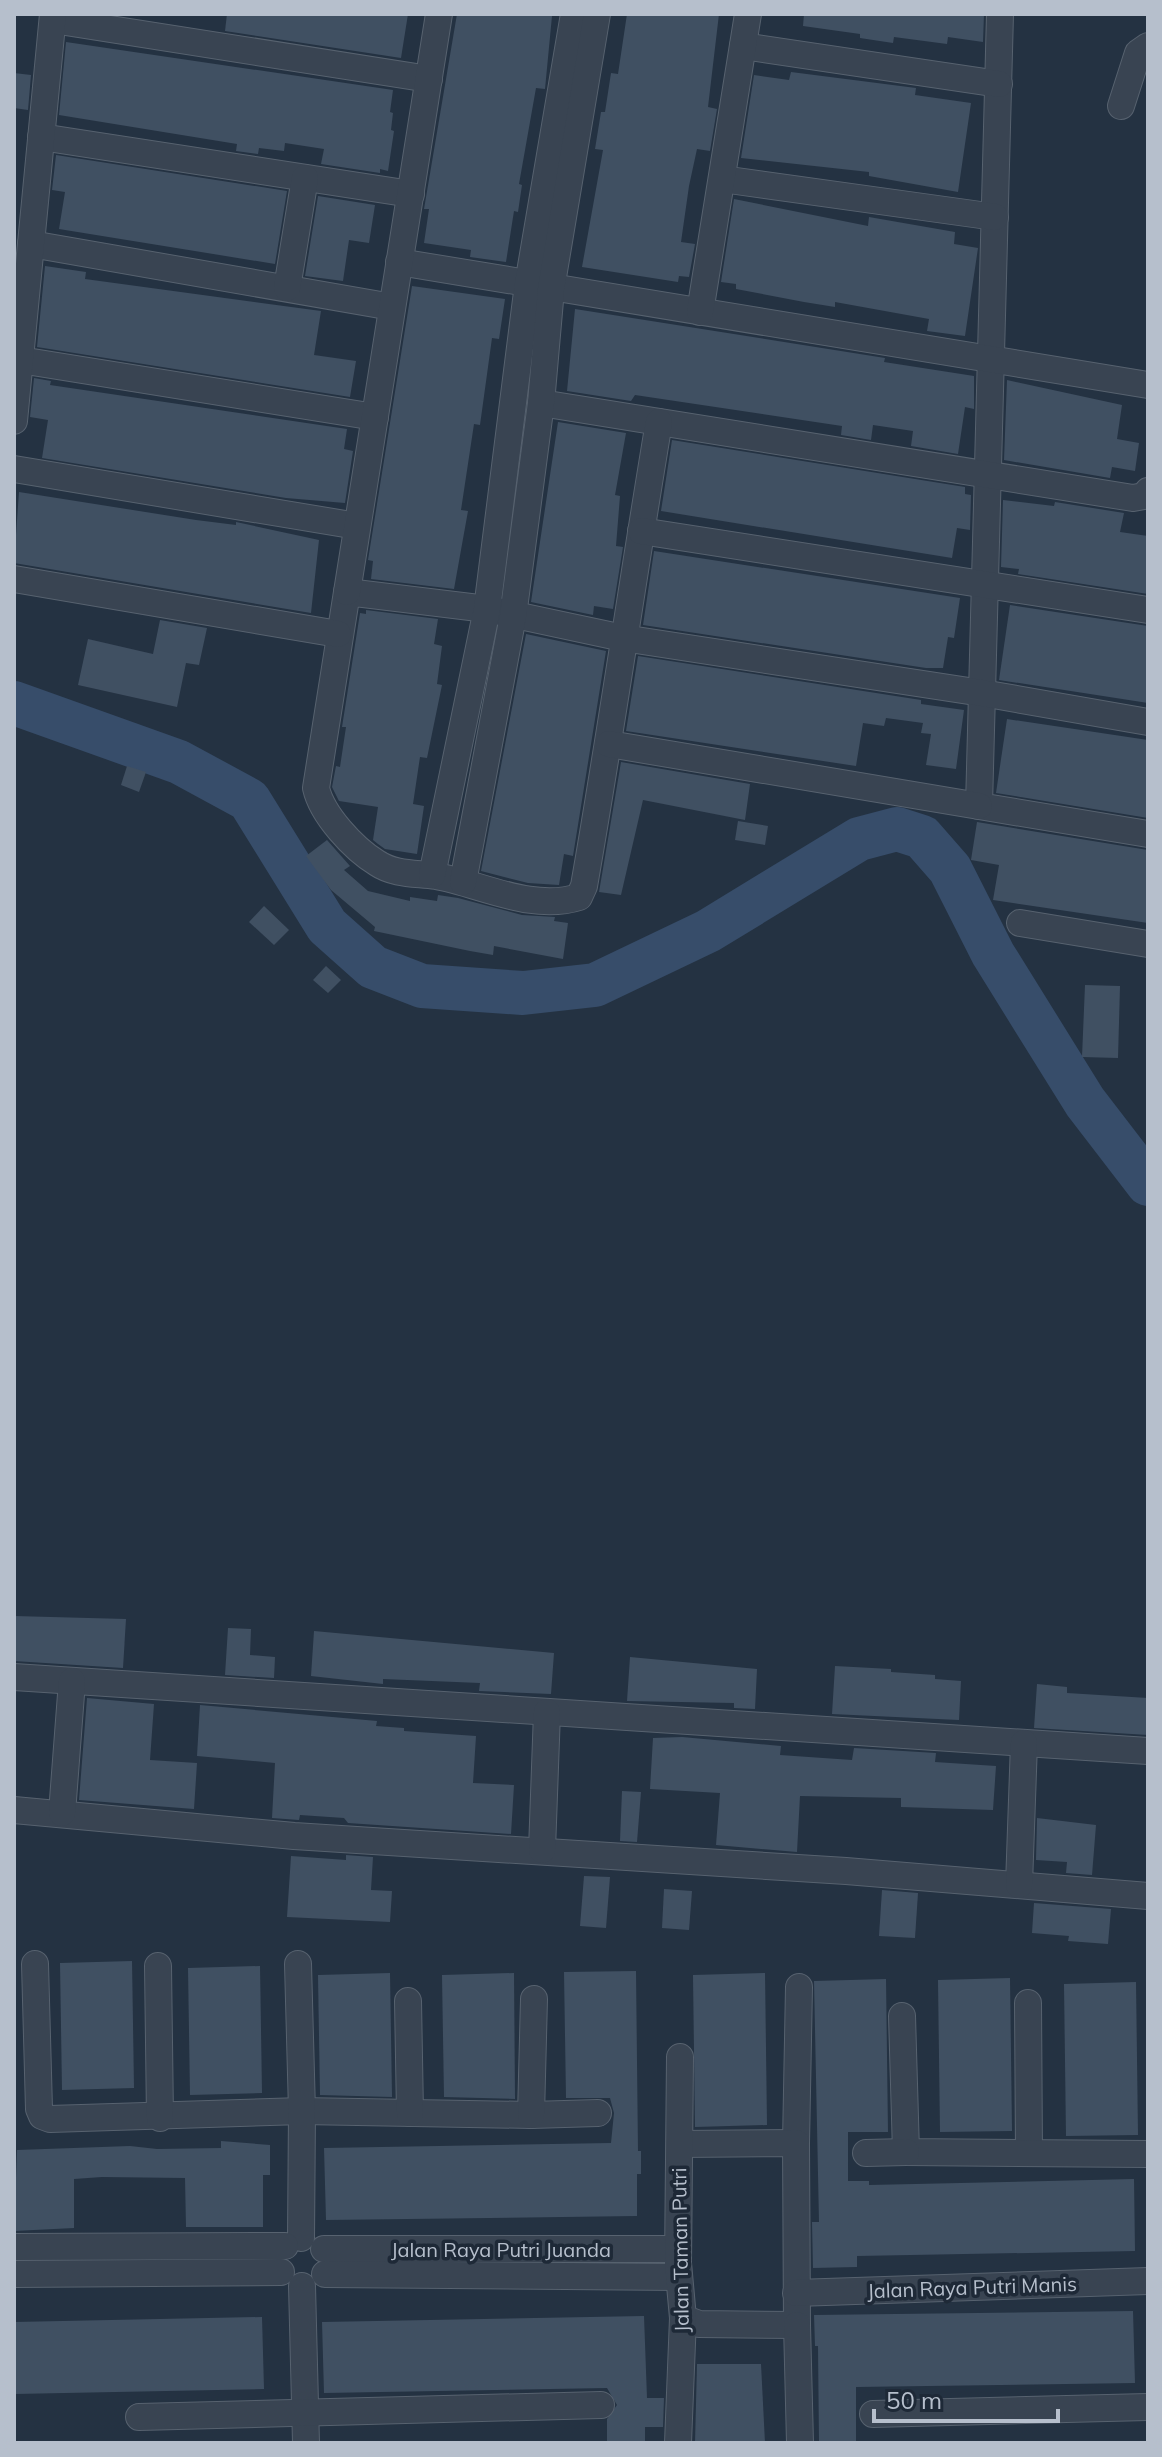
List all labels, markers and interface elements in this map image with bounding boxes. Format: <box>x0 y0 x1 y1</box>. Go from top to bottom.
street label: Jalan Taman Putri <box>666 2167 694 2333</box>
street label: Jalan Raya Putri Juanda <box>391 2237 611 2262</box>
street label: Jalan Raya Putri Manis <box>867 2271 1077 2303</box>
scale bar <box>874 2373 1058 2423</box>
text: 50 m <box>886 2385 942 2415</box>

